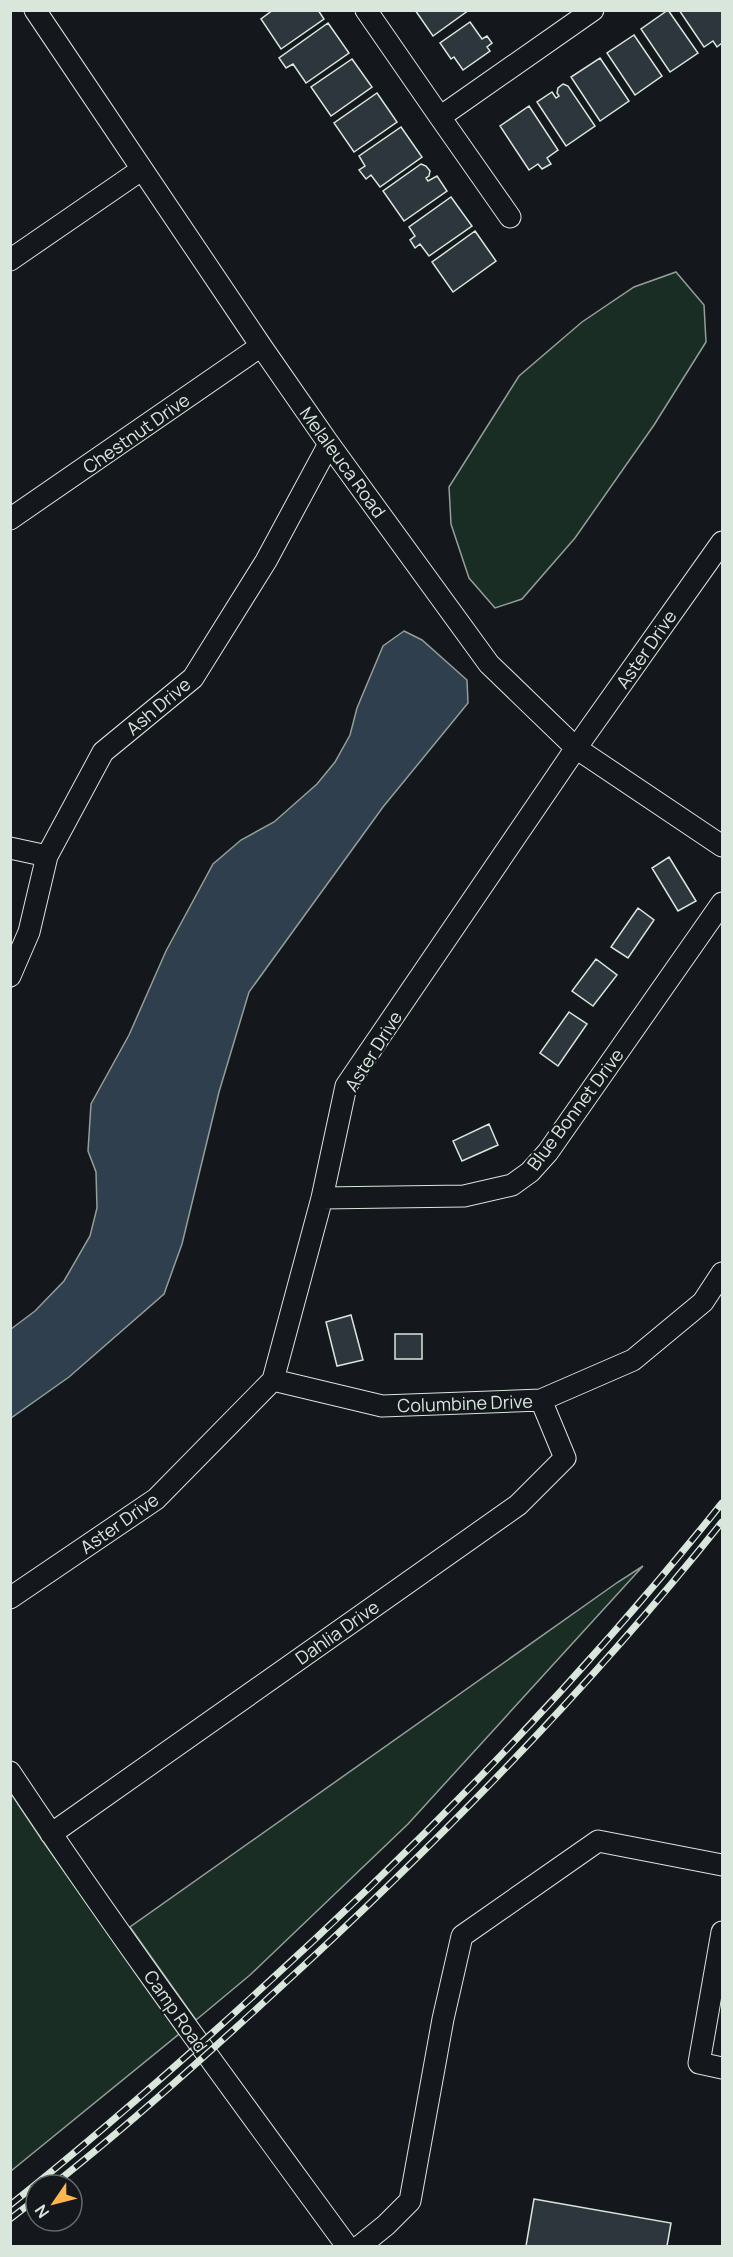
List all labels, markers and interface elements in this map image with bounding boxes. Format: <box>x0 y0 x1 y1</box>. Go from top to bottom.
street label: Chestnut Drive <box>78 387 194 479</box>
street label: Melaleuca Road <box>295 402 391 522</box>
street label: Aster Drive <box>610 605 682 693</box>
street label: Ash Drive <box>121 672 195 740</box>
street label: Aster Drive <box>339 1006 407 1096</box>
street label: Blue Bonnet Drive <box>521 1043 629 1175</box>
street label: Columbine Drive <box>397 1389 533 1417</box>
street label: Aster Drive <box>75 1487 163 1559</box>
street label: Dahlia Drive <box>290 1594 384 1670</box>
street label: Camp Road <box>139 1965 213 2057</box>
north arrow <box>24 2173 84 2233</box>
text: N <box>29 2201 54 2223</box>

